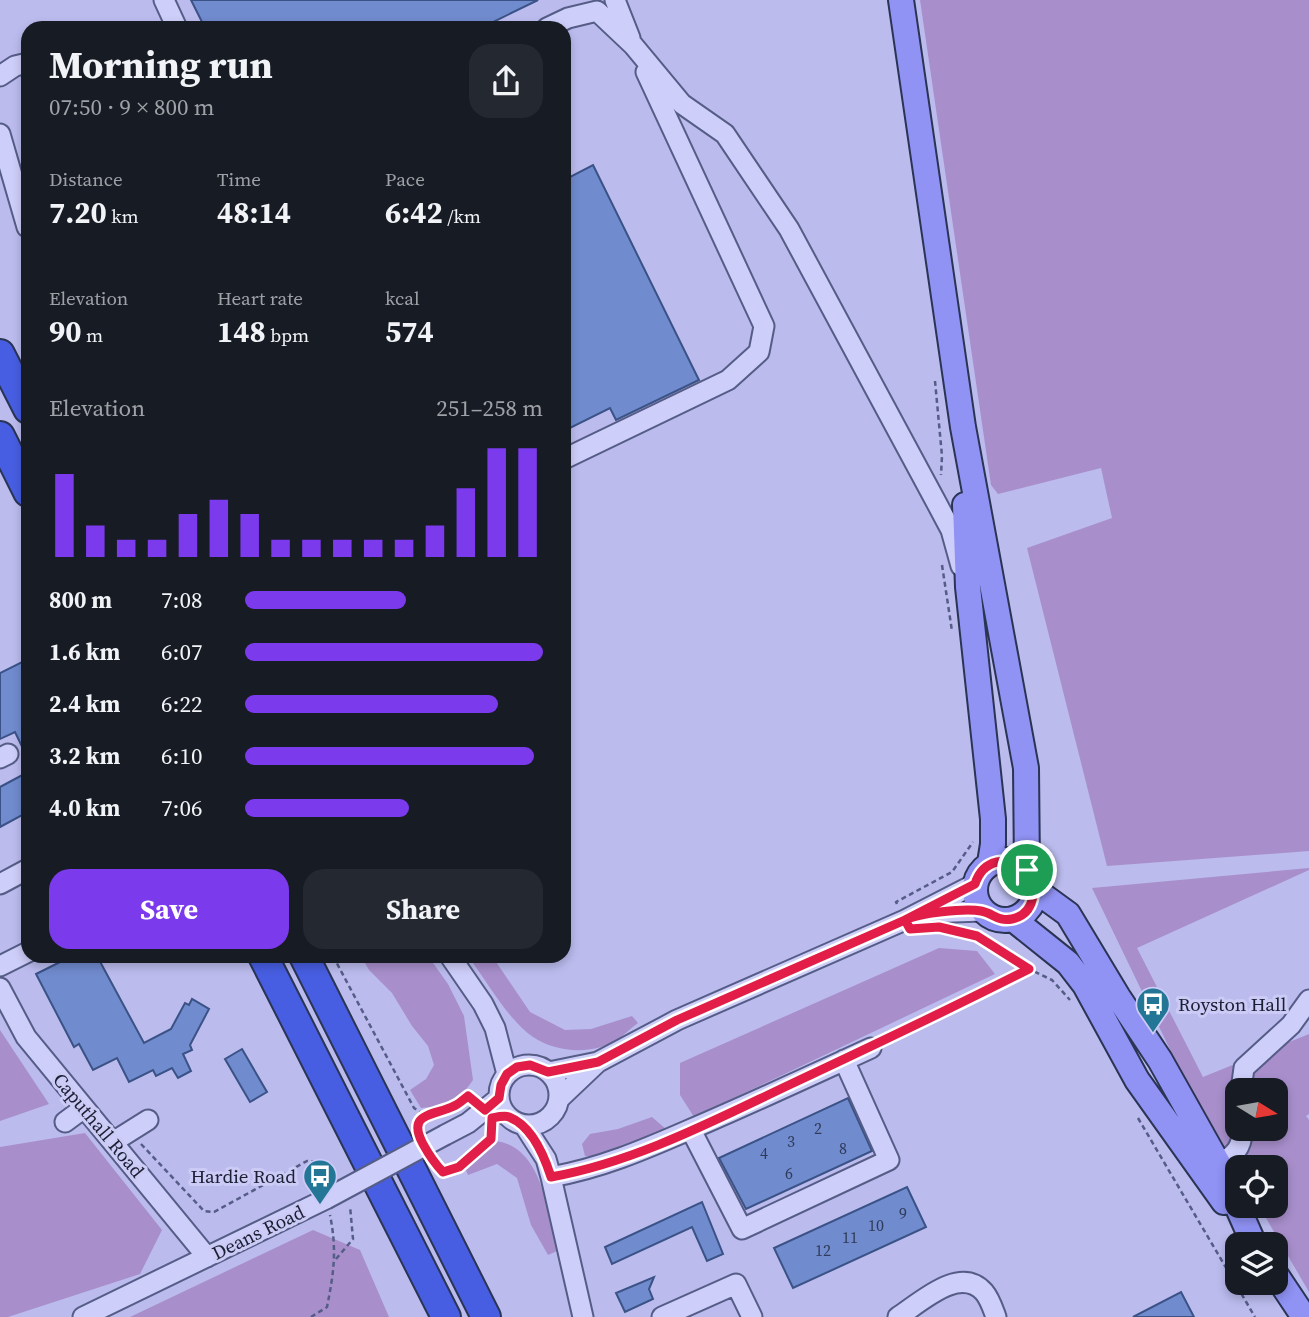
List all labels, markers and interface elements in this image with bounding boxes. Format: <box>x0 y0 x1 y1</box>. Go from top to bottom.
text: Morning run <box>49 39 273 91</box>
button: share <box>469 44 543 118</box>
text: 07:50 · 9 × 800 m <box>49 91 215 123</box>
text: Distance <box>49 166 123 192</box>
text: Time <box>217 166 261 192</box>
text: Pace <box>385 166 425 192</box>
text: 7.20 <box>49 192 107 233</box>
text: 48:14 <box>217 192 291 233</box>
text: 6:42 <box>385 192 443 233</box>
text: km <box>107 203 139 229</box>
text: /km <box>443 203 481 229</box>
text: Elevation <box>49 285 128 311</box>
text: Heart rate <box>217 285 303 311</box>
text: kcal <box>385 285 420 311</box>
text: 90 <box>49 311 82 352</box>
text: 148 <box>217 311 266 352</box>
text: 574 <box>385 311 434 352</box>
text: m <box>82 322 103 348</box>
text: bpm <box>266 322 309 348</box>
text: Elevation <box>49 392 145 424</box>
text: 251–258 m <box>436 392 543 424</box>
text: 800 m <box>49 584 112 616</box>
text: 7:08 <box>161 584 202 616</box>
text: 1.6 km <box>49 636 120 668</box>
text: 6:07 <box>161 636 202 668</box>
text: 2.4 km <box>49 688 120 720</box>
text: 6:22 <box>161 688 202 720</box>
text: 3.2 km <box>49 740 120 772</box>
text: 6:10 <box>161 740 202 772</box>
text: 4.0 km <box>49 792 120 824</box>
text: 7:06 <box>161 792 202 824</box>
pin <box>997 840 1057 900</box>
icon: arrive <box>1008 851 1046 889</box>
button: Save <box>49 869 289 949</box>
button: Share <box>303 869 543 949</box>
bus stop icon: Royston Hall <box>1134 985 1172 1034</box>
place label: Royston Hall <box>1178 991 1287 1017</box>
street label: Caputhall Road <box>47 1067 151 1183</box>
north arrow <box>1225 1078 1288 1141</box>
map controls <box>1225 1078 1288 1295</box>
house number: 2 <box>814 1117 822 1139</box>
house number: 3 <box>787 1130 795 1152</box>
house number: 8 <box>839 1137 847 1159</box>
house number: 4 <box>760 1142 768 1164</box>
button: locate <box>1225 1155 1288 1218</box>
bus stop icon: Hardie Road <box>301 1157 339 1206</box>
house number: 6 <box>785 1162 793 1184</box>
place label: Hardie Road <box>190 1163 296 1189</box>
street label: Deans Road <box>207 1198 309 1266</box>
house number: 9 <box>899 1202 907 1224</box>
house number: 10 <box>868 1214 884 1236</box>
house number: 11 <box>842 1226 858 1248</box>
button: layers <box>1225 1232 1288 1295</box>
house number: 12 <box>815 1239 831 1261</box>

